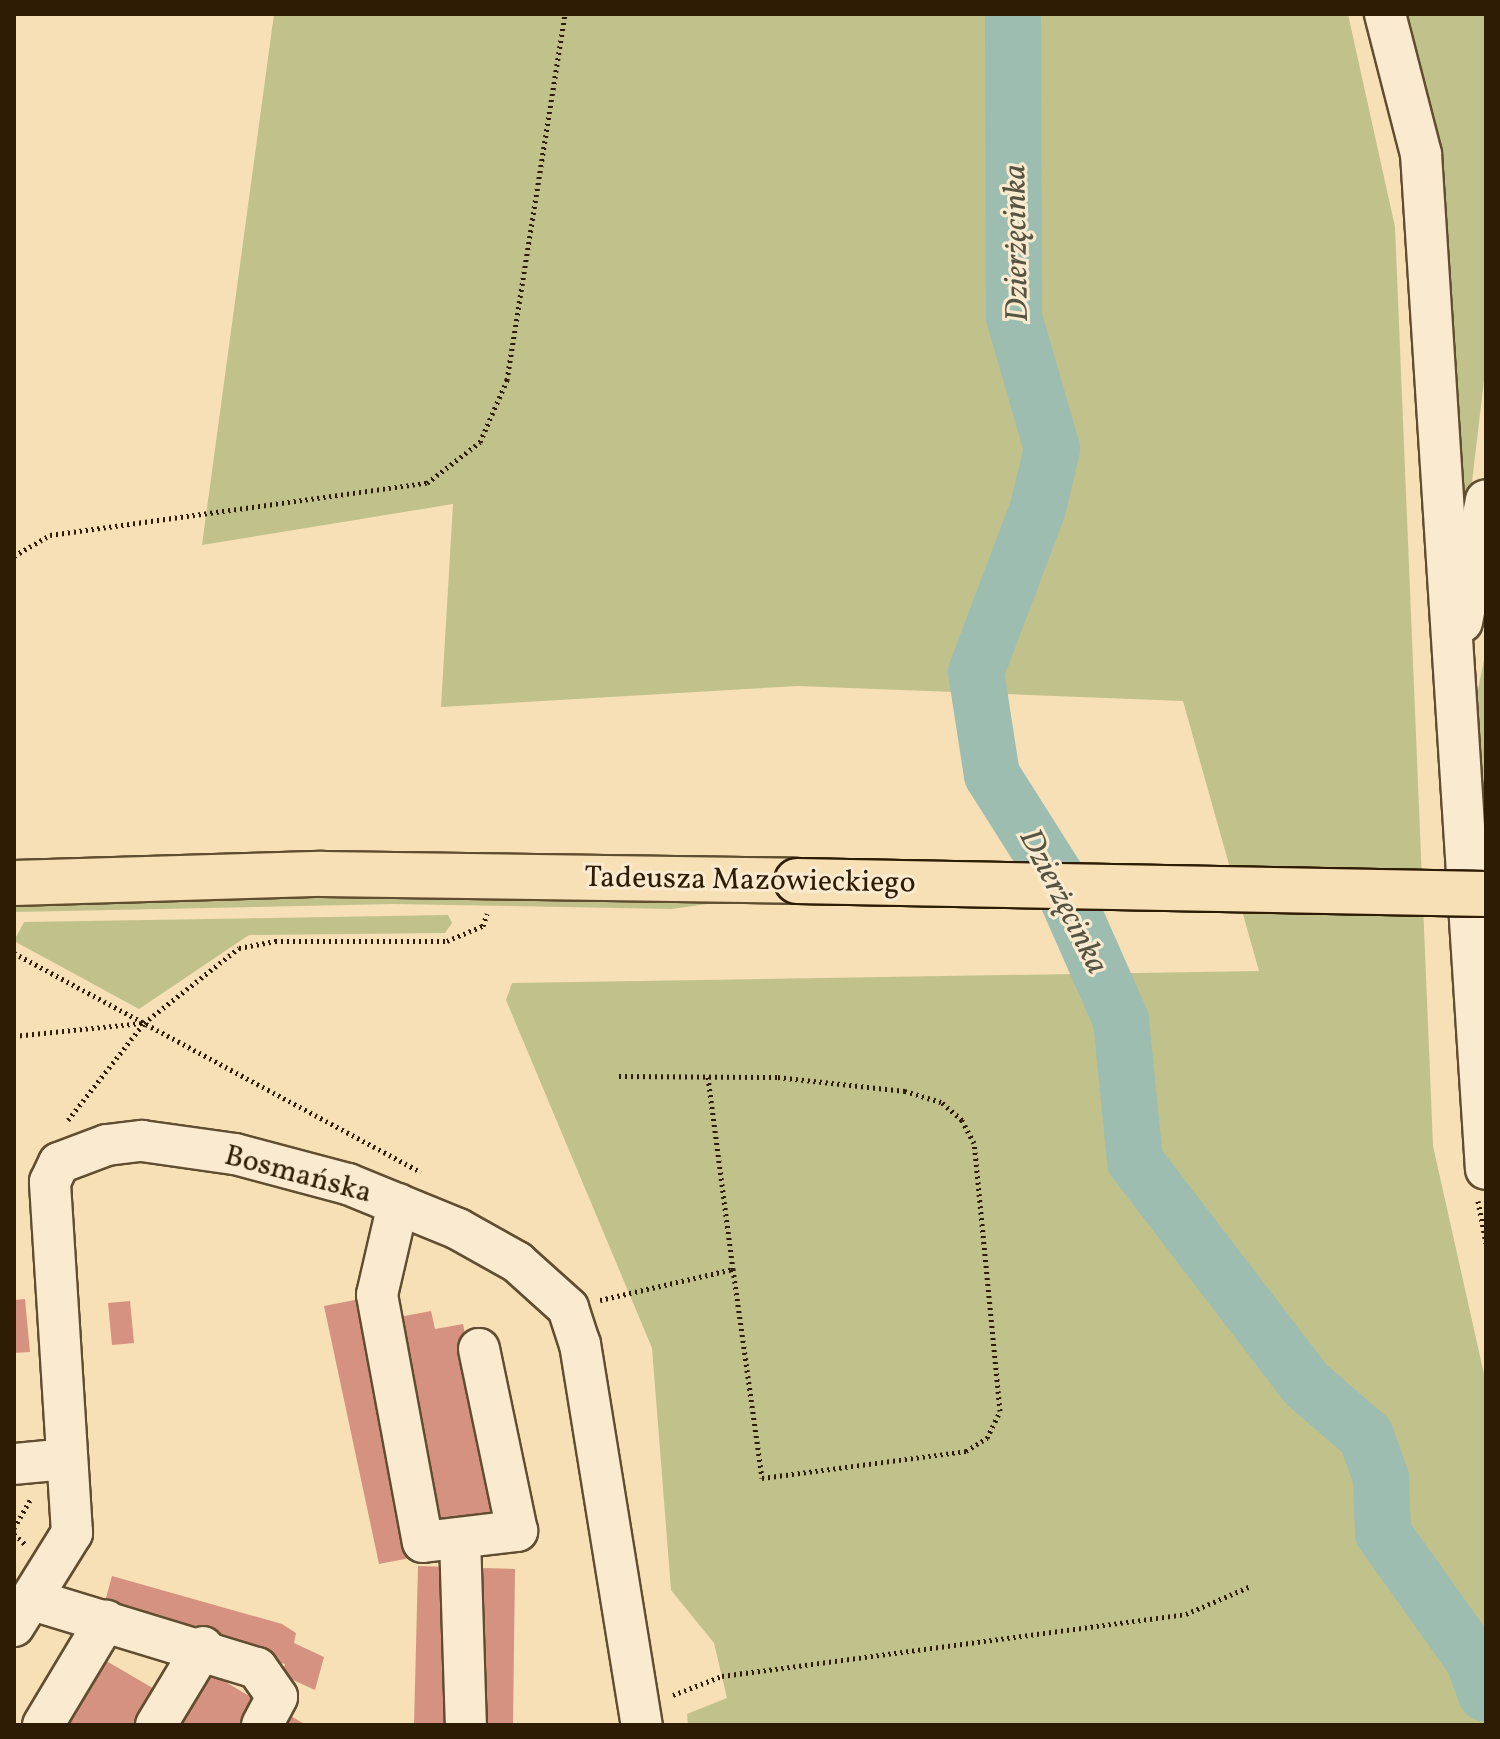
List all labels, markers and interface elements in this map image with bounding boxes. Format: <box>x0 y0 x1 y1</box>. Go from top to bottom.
water label: Dzierżęcinka <box>997 164 1039 322</box>
water label: Dzierżęcinka <box>1009 823 1115 981</box>
street label: Tadeusza Mazowieckiego <box>584 860 916 902</box>
street label: Bosmańska <box>220 1138 376 1212</box>

